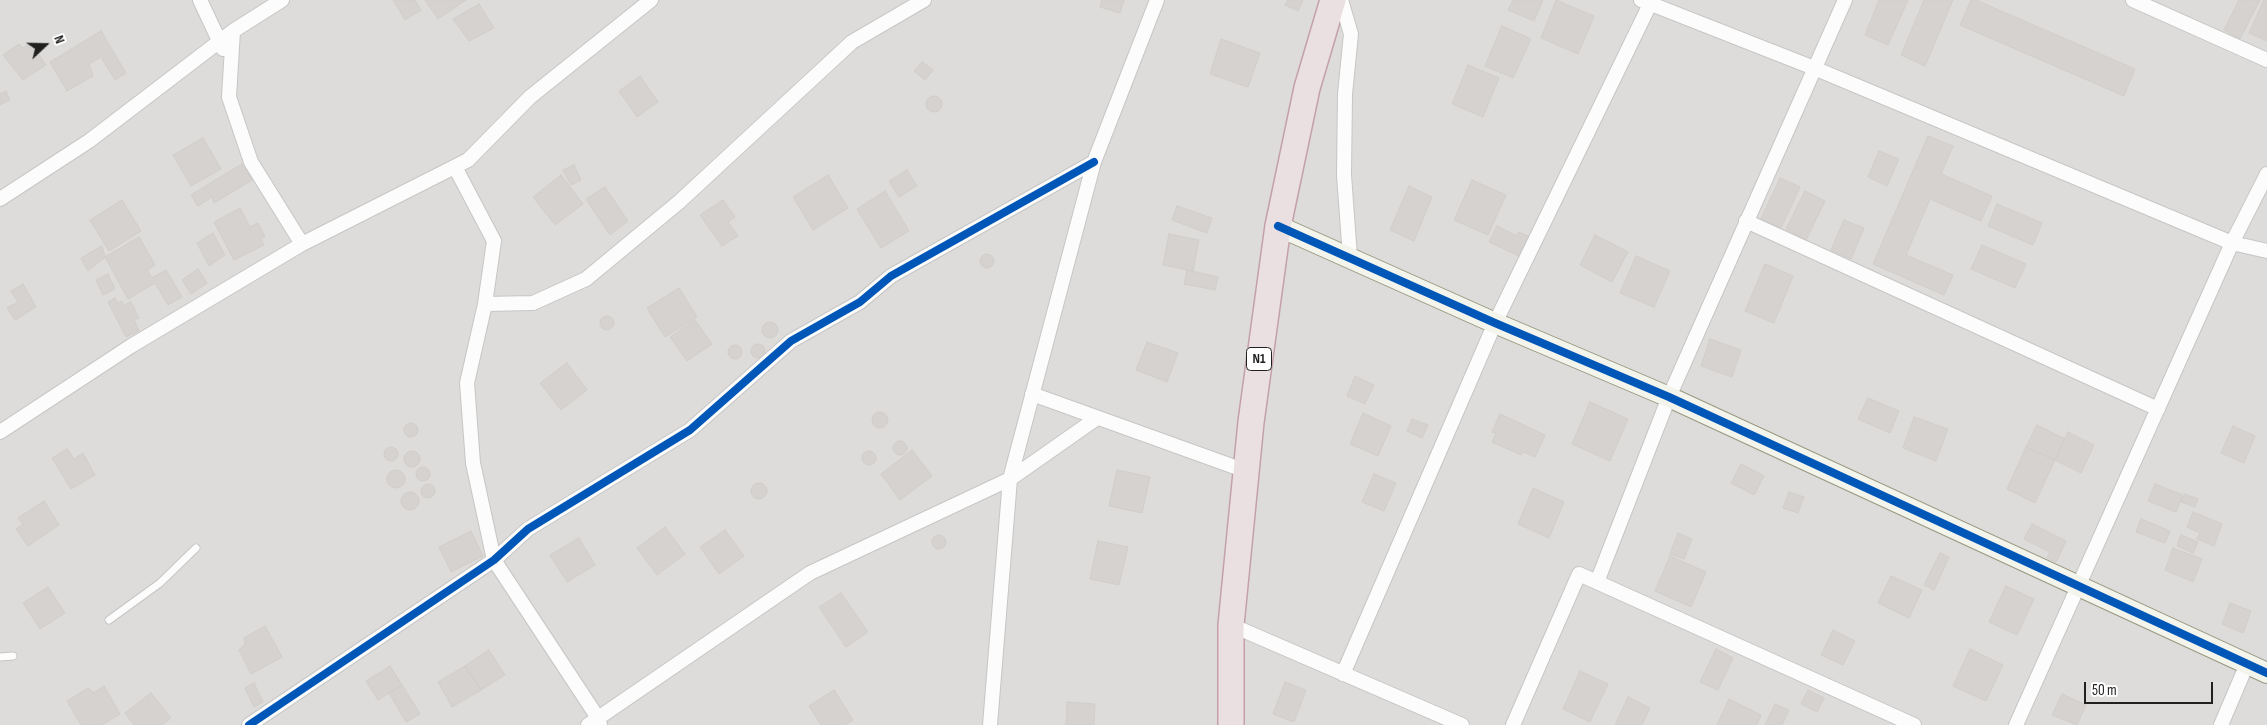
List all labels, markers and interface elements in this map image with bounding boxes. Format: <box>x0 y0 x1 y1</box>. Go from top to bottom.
north arrow <box>20 20 70 70</box>
text: N <box>50 33 69 46</box>
road number: N1 <box>1246 348 1272 370</box>
scale bar <box>2087 672 2216 704</box>
text: 50 m <box>2092 681 2117 700</box>

